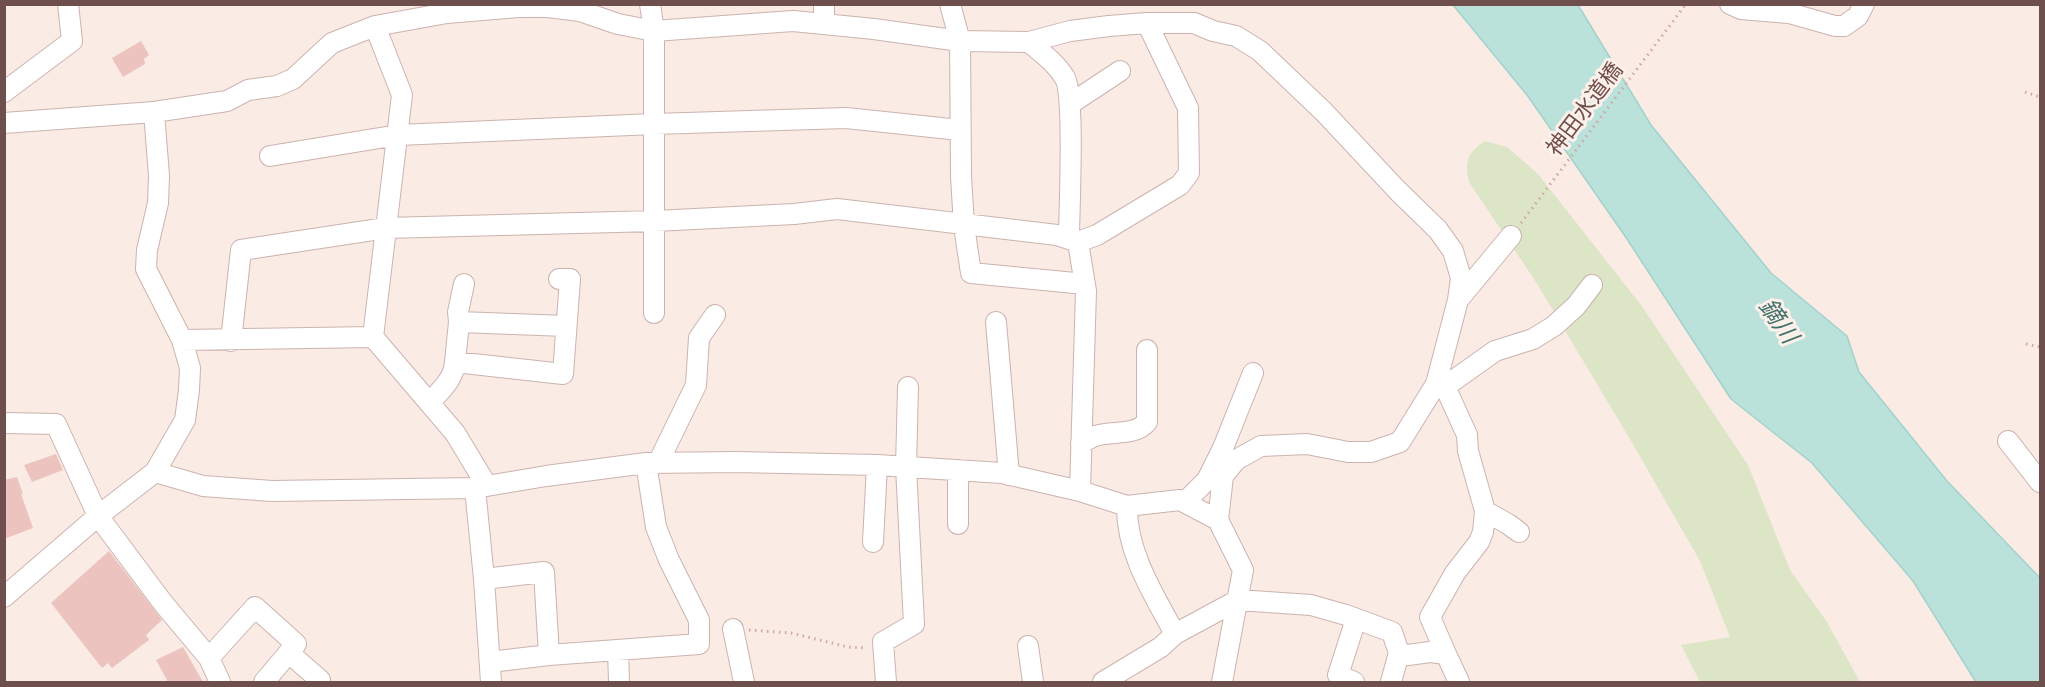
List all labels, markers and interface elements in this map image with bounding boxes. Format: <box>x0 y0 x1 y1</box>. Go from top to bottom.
street label: 神田水道橋 <box>1542 58 1630 162</box>
water label: 鏑川 <box>1751 294 1803 350</box>

